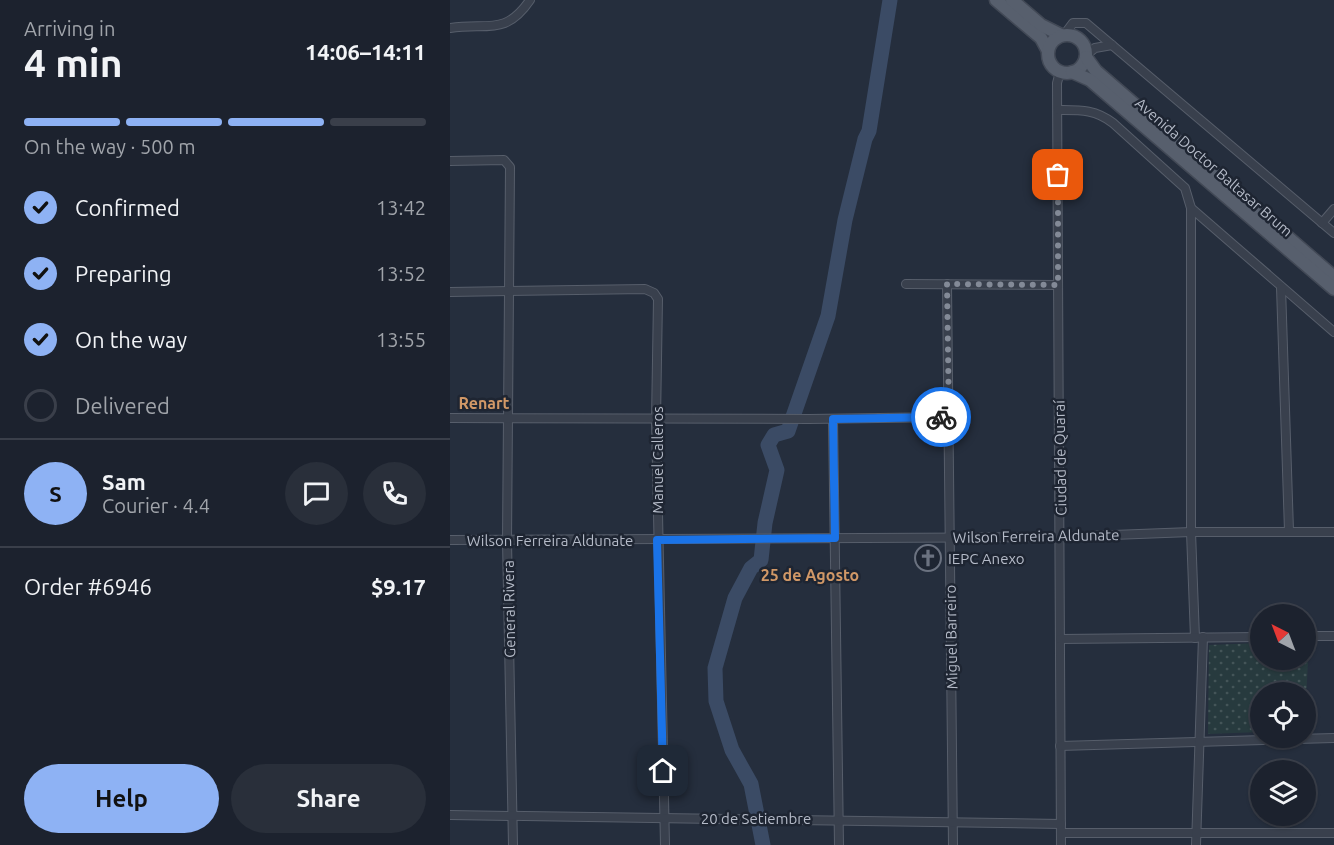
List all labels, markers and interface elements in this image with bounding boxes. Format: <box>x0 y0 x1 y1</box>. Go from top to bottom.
text: Arriving in <box>24 17 115 40</box>
text: 14:06–14:11 <box>305 39 426 64</box>
text: 4 min <box>24 41 123 84</box>
street label: Avenida Doctor Baltasar Brum <box>1132 94 1296 240</box>
text: On the way · 500 m <box>24 135 196 158</box>
pin <box>1032 149 1083 200</box>
icon: bag <box>1041 158 1074 191</box>
icon: check <box>24 191 57 224</box>
text: Confirmed <box>75 195 180 220</box>
text: 13:42 <box>376 196 426 219</box>
icon: check <box>24 257 57 290</box>
text: Preparing <box>75 261 172 286</box>
text: 13:52 <box>376 262 426 285</box>
icon: check <box>24 323 57 356</box>
text: On the way <box>75 327 187 352</box>
text: 13:55 <box>376 328 426 351</box>
courier <box>911 387 971 447</box>
text: Delivered <box>75 393 170 418</box>
district label: Renart <box>459 394 510 412</box>
street label: Ciudad de Quaraí <box>1050 400 1070 516</box>
icon: bike <box>925 401 958 434</box>
street label: Manuel Calleros <box>649 406 666 514</box>
button: chat <box>285 462 348 525</box>
button: phone <box>363 462 426 525</box>
text: Sam <box>102 469 146 494</box>
text: S <box>49 481 62 506</box>
text: Courier · 4.4 <box>102 494 210 517</box>
street label: Wilson Ferreira Aldunate <box>952 526 1120 546</box>
street label: Wilson Ferreira Aldunate <box>467 532 633 549</box>
church icon: IEPC Anexo <box>913 543 943 573</box>
place label: IEPC Anexo <box>948 550 1025 567</box>
street label: General Rivera <box>500 560 518 658</box>
district label: 25 de Agosto <box>761 566 859 584</box>
text: Order #6946 <box>24 574 152 599</box>
text: $9.17 <box>371 574 426 599</box>
street label: Miguel Barreiro <box>942 585 960 689</box>
north arrow <box>1250 604 1316 670</box>
map controls <box>1250 604 1316 826</box>
button: locate <box>1250 682 1316 748</box>
pin <box>637 745 688 796</box>
icon: home <box>646 754 679 787</box>
button: layers <box>1250 760 1316 826</box>
button: Help <box>24 764 219 833</box>
button: Share <box>231 764 426 833</box>
street label: 20 de Setiembre <box>701 810 811 827</box>

